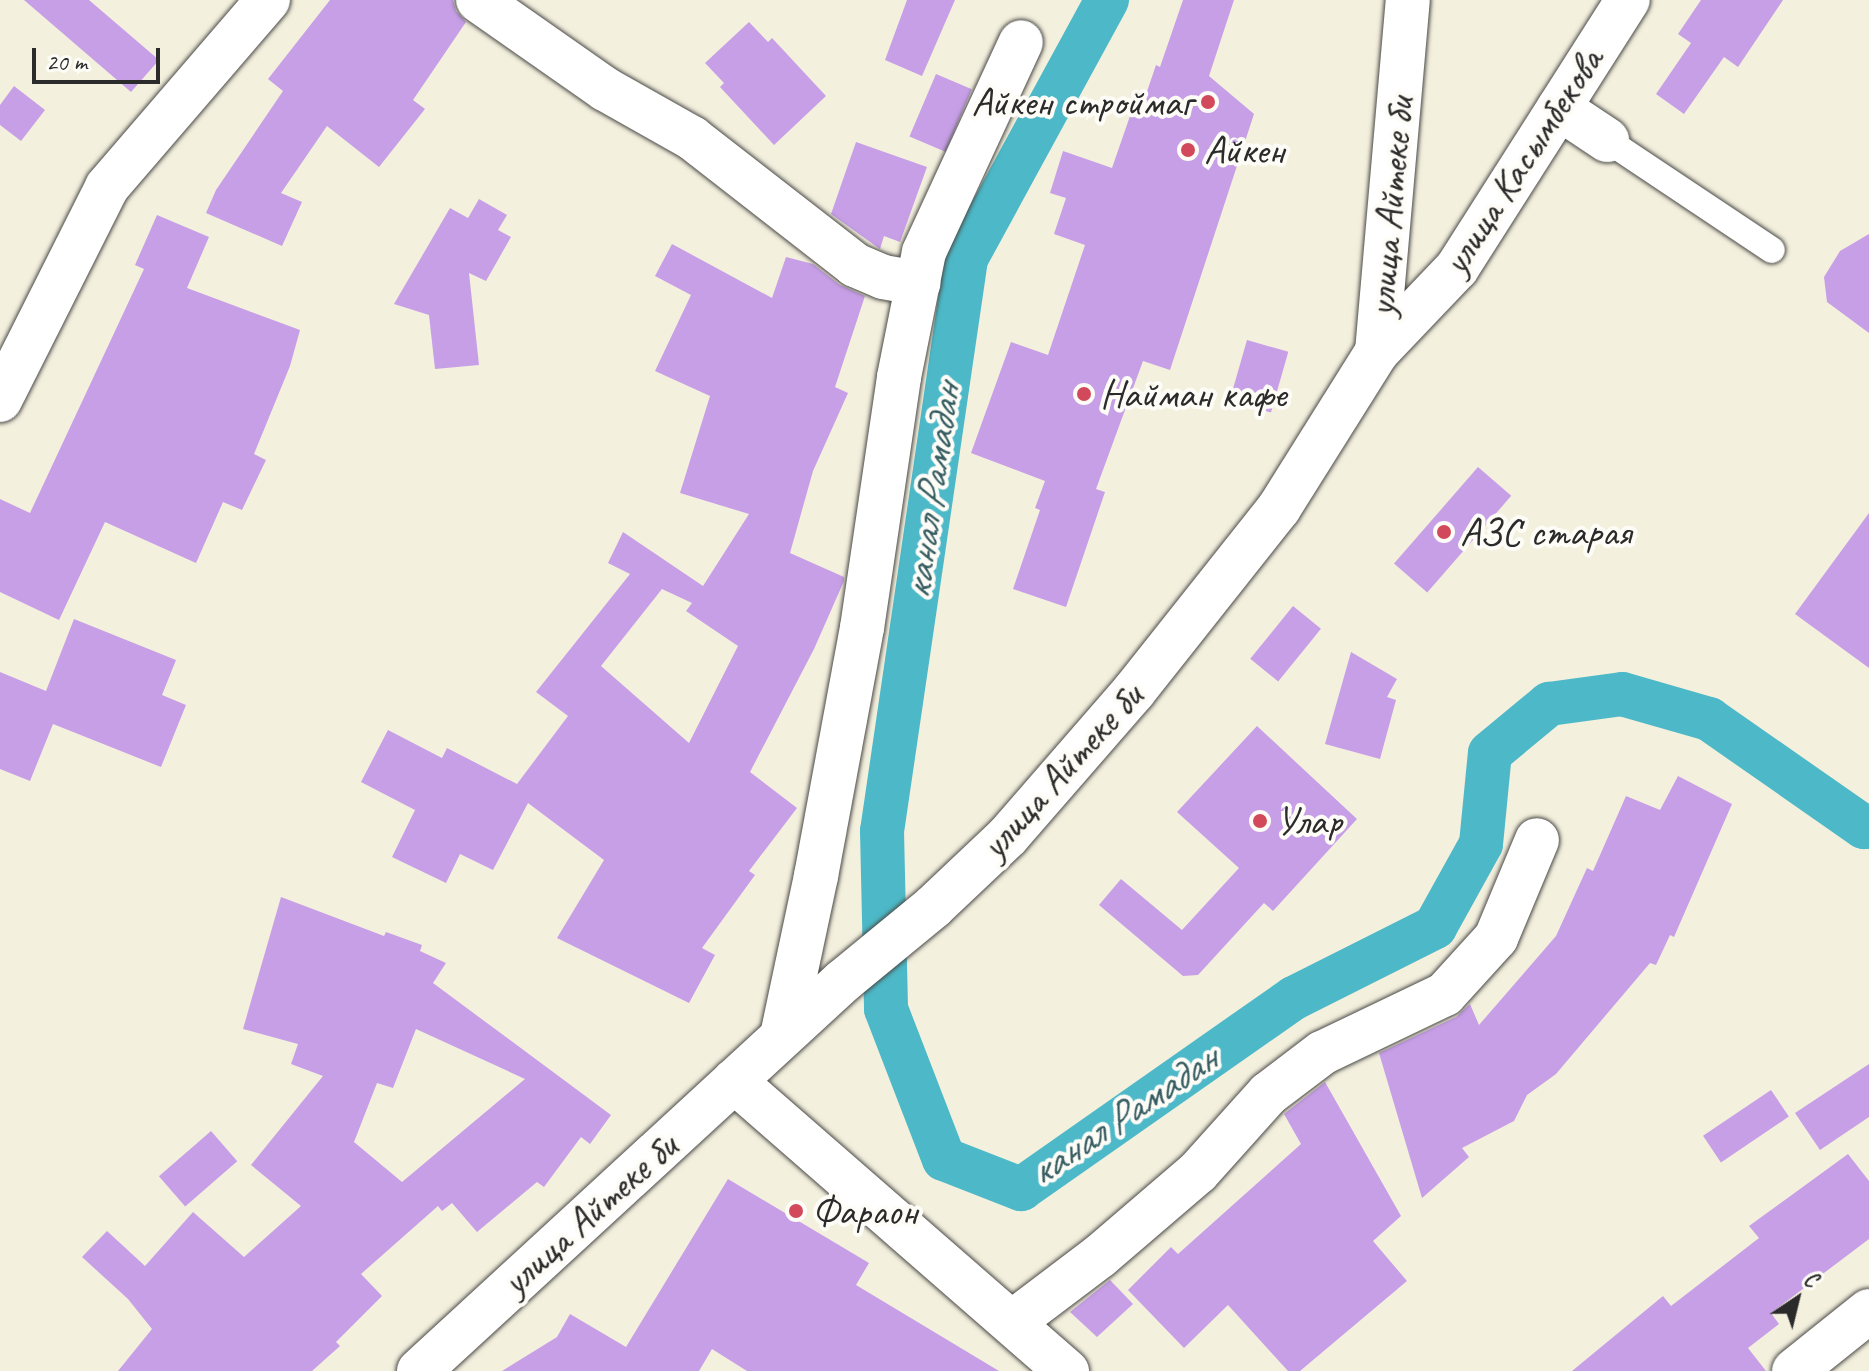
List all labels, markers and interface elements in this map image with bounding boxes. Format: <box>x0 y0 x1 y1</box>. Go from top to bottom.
scale bar <box>36 32 164 82</box>
street label: улица Касымбекова <box>1431 39 1613 283</box>
text: 20 m <box>46 47 87 77</box>
place label: Айкен строймаг <box>968 78 1192 126</box>
marker: Айкен строймаг <box>1199 93 1217 111</box>
street label: улица Айтеке би <box>1356 95 1424 319</box>
place label: Айкен <box>1204 126 1284 174</box>
marker: Айкен <box>1179 141 1197 159</box>
place label: Найман кафе <box>1100 370 1287 418</box>
water label: канал Рамадан <box>892 383 972 601</box>
marker: Найман кафе <box>1075 385 1093 403</box>
place label: АЗС старая <box>1460 508 1631 556</box>
marker: АЗС старая <box>1435 523 1453 541</box>
street label: улица Айтеке би <box>969 673 1153 869</box>
place label: Улар <box>1276 797 1342 845</box>
marker: Улар <box>1251 812 1269 830</box>
water label: канал Рамадан <box>1020 1035 1226 1197</box>
street label: улица Айтеке би <box>491 1122 687 1306</box>
place label: Фараон <box>812 1187 917 1235</box>
marker: Фараон <box>787 1202 805 1220</box>
north arrow <box>1757 1259 1837 1339</box>
text: С <box>1798 1265 1823 1294</box>

